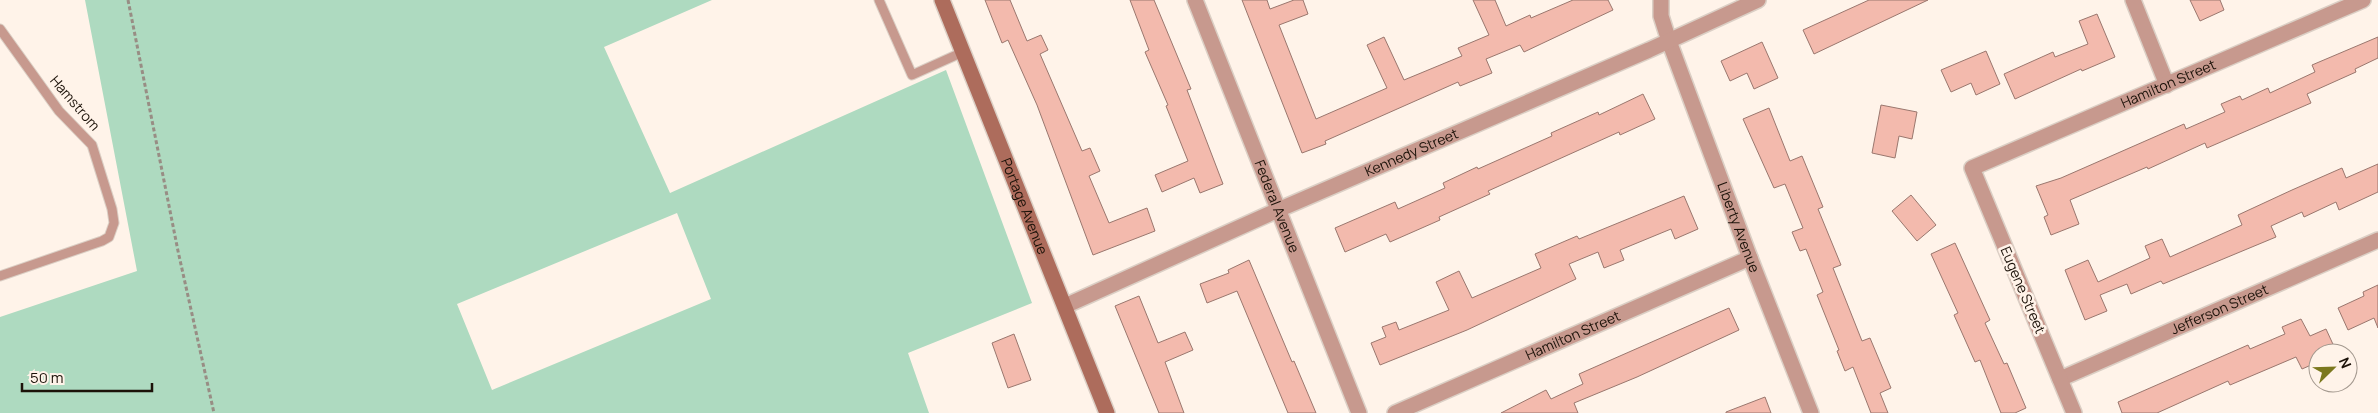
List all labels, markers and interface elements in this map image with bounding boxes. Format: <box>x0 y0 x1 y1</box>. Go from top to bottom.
street label: Hamilton Street <box>2118 54 2219 112</box>
street label: Hamstrom <box>46 71 105 134</box>
street label: Kennedy Street <box>1362 123 1461 181</box>
street label: Portage Avenue <box>997 155 1053 257</box>
street label: Federal Avenue <box>1250 157 1304 255</box>
street label: Liberty Avenue <box>1713 179 1765 275</box>
street label: Eugene Street <box>1997 243 2051 337</box>
street label: Jefferson Street <box>2168 279 2271 339</box>
street label: Hamilton Street <box>1522 306 1623 364</box>
north arrow <box>2308 343 2358 393</box>
text: N <box>2335 354 2356 371</box>
scale bar <box>22 360 152 392</box>
text: 50 m <box>30 367 64 388</box>

